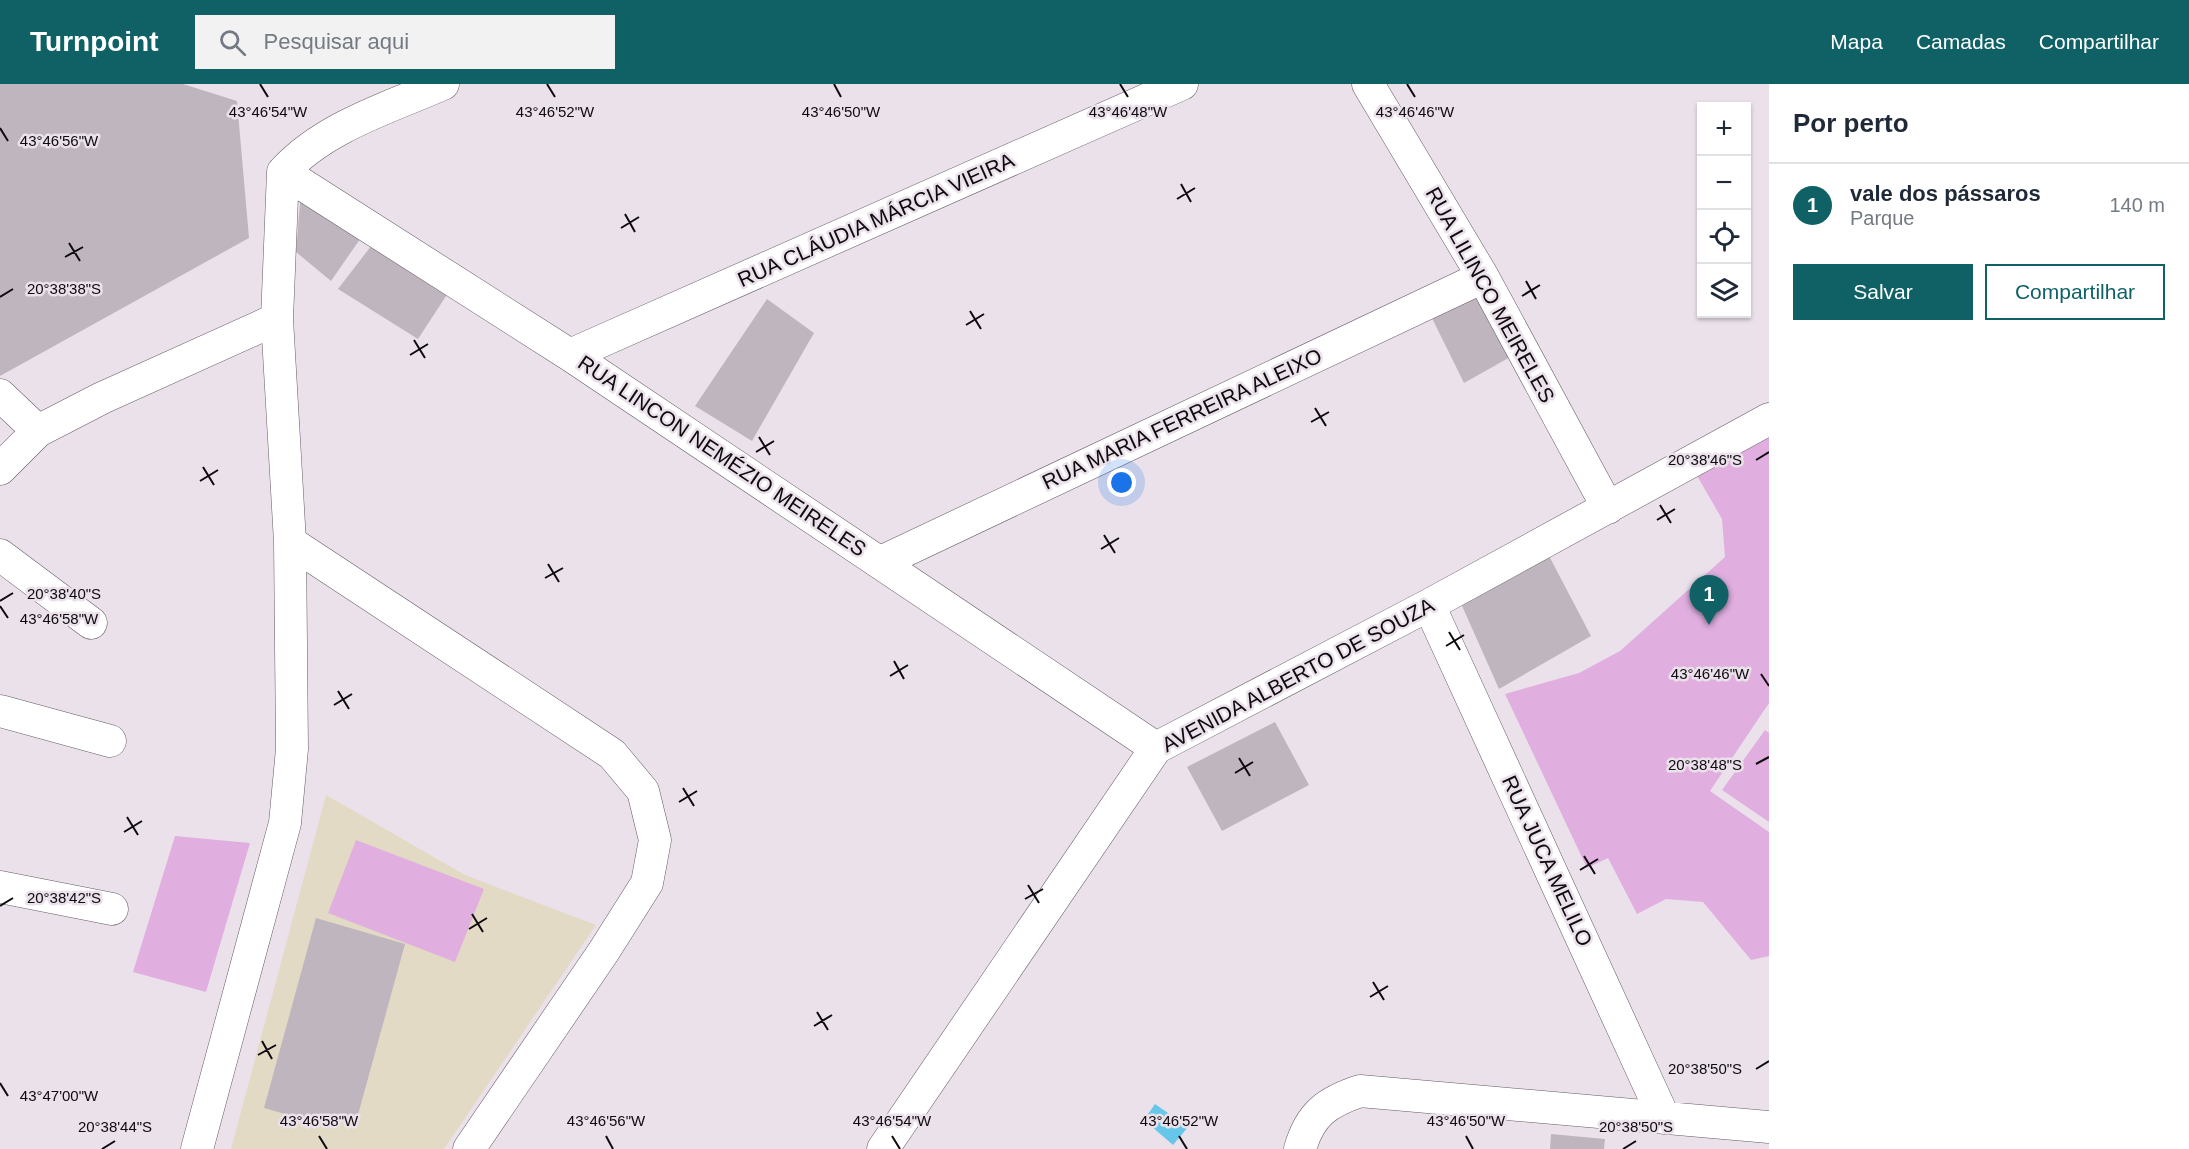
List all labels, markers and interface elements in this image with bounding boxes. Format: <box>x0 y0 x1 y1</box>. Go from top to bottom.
search box <box>195 15 615 69</box>
text: Turnpoint <box>30 26 159 57</box>
icon: search <box>216 26 249 59</box>
text: Pesquisar aqui <box>264 29 409 54</box>
text: Mapa <box>1830 30 1883 53</box>
text: Camadas <box>1916 30 2006 53</box>
text: Compartilhar <box>2039 30 2159 53</box>
map controls <box>1697 102 1751 318</box>
button: + <box>1697 102 1751 156</box>
text: 43°46'54"W <box>229 103 308 120</box>
text: 43°46'52"W <box>516 103 595 120</box>
text: 43°46'50"W <box>802 103 881 120</box>
text: 43°46'48"W <box>1089 103 1168 120</box>
text: 43°46'46"W <box>1376 103 1455 120</box>
text: Por perto <box>1793 108 1909 138</box>
text: 43°46'56"W <box>20 132 99 149</box>
street label: RUA CLÁUDIA MÁRCIA VIEIRA <box>734 148 1017 291</box>
button: − <box>1697 156 1751 210</box>
text: vale dos pássaros <box>1850 181 2041 206</box>
street label: RUA LILINCO MEIRELES <box>1422 183 1559 406</box>
text: 1 <box>1807 194 1818 216</box>
text: 140 m <box>2109 194 2165 216</box>
text: Parque <box>1850 207 1915 229</box>
button: locate <box>1697 210 1751 264</box>
button: layers <box>1697 264 1751 318</box>
button: Salvar <box>1793 264 1973 320</box>
button: Compartilhar <box>1985 264 2165 320</box>
text: 20°38'38"S <box>27 280 101 297</box>
street label: RUA MARIA FERREIRA ALEIXO <box>1038 344 1325 494</box>
street label: RUA LINCON NEMÉZIO MEIRELES <box>574 350 870 561</box>
text: 20°38'46"S <box>1668 451 1742 468</box>
your location <box>1107 468 1136 497</box>
pin: 1 <box>1690 576 1728 625</box>
text: 20°38'40"S <box>27 585 101 602</box>
street label: AVENIDA ALBERTO DE SOUZA <box>1158 593 1438 756</box>
text: 43°46'58"W <box>20 610 99 627</box>
text: 43°46'46"W <box>1671 665 1750 682</box>
text: 20°38'48"S <box>1668 756 1742 773</box>
street label: RUA JUCA MELILO <box>1498 772 1597 950</box>
text: 20°38'42"S <box>27 889 101 906</box>
text: 20°38'50"S <box>1668 1060 1742 1077</box>
text: 43°47'00"W <box>20 1087 99 1104</box>
text: 43°46'58"W <box>280 1112 359 1129</box>
text: 43°46'56"W <box>567 1112 646 1129</box>
text: 43°46'54"W <box>853 1112 932 1129</box>
text: 43°46'52"W <box>1140 1112 1219 1129</box>
text: 43°46'50"W <box>1427 1112 1506 1129</box>
text: 20°38'44"S <box>78 1118 152 1135</box>
text: 20°38'50"S <box>1599 1118 1673 1135</box>

